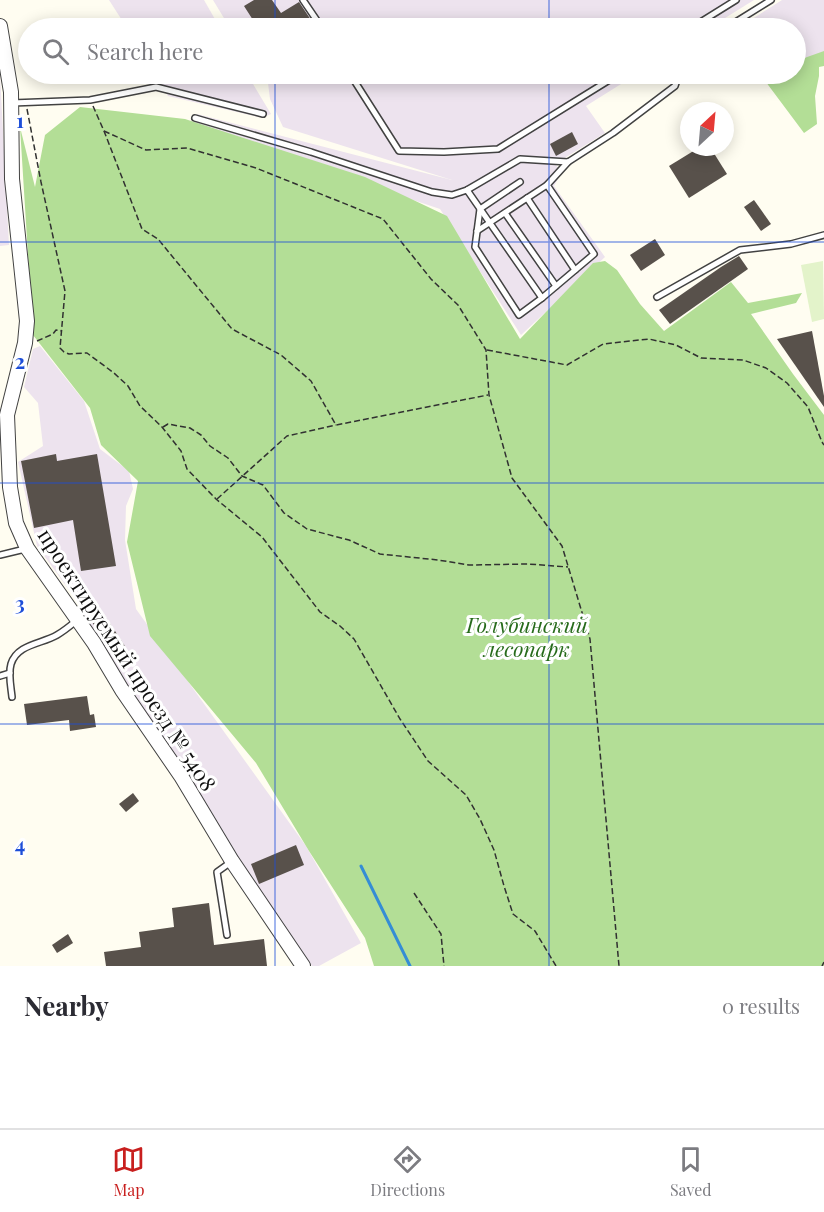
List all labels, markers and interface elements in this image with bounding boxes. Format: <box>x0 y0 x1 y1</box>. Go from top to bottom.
search box <box>18 18 806 84</box>
icon: search <box>39 35 72 68</box>
text: Search here <box>87 36 203 66</box>
north arrow <box>680 102 734 156</box>
text: 1 <box>16 106 24 133</box>
text: 2 <box>15 347 25 374</box>
street label: проектируемый проезд № 5408 <box>33 522 223 796</box>
text: 3 <box>15 589 25 616</box>
park label: Голубинский лесопарк <box>465 610 589 662</box>
text: 4 <box>15 830 25 857</box>
text: Nearby <box>24 988 109 1023</box>
text: 0 results <box>722 992 800 1019</box>
tab: Map <box>112 1143 145 1200</box>
tab: Directions <box>370 1143 445 1200</box>
tab: Saved <box>670 1143 712 1200</box>

